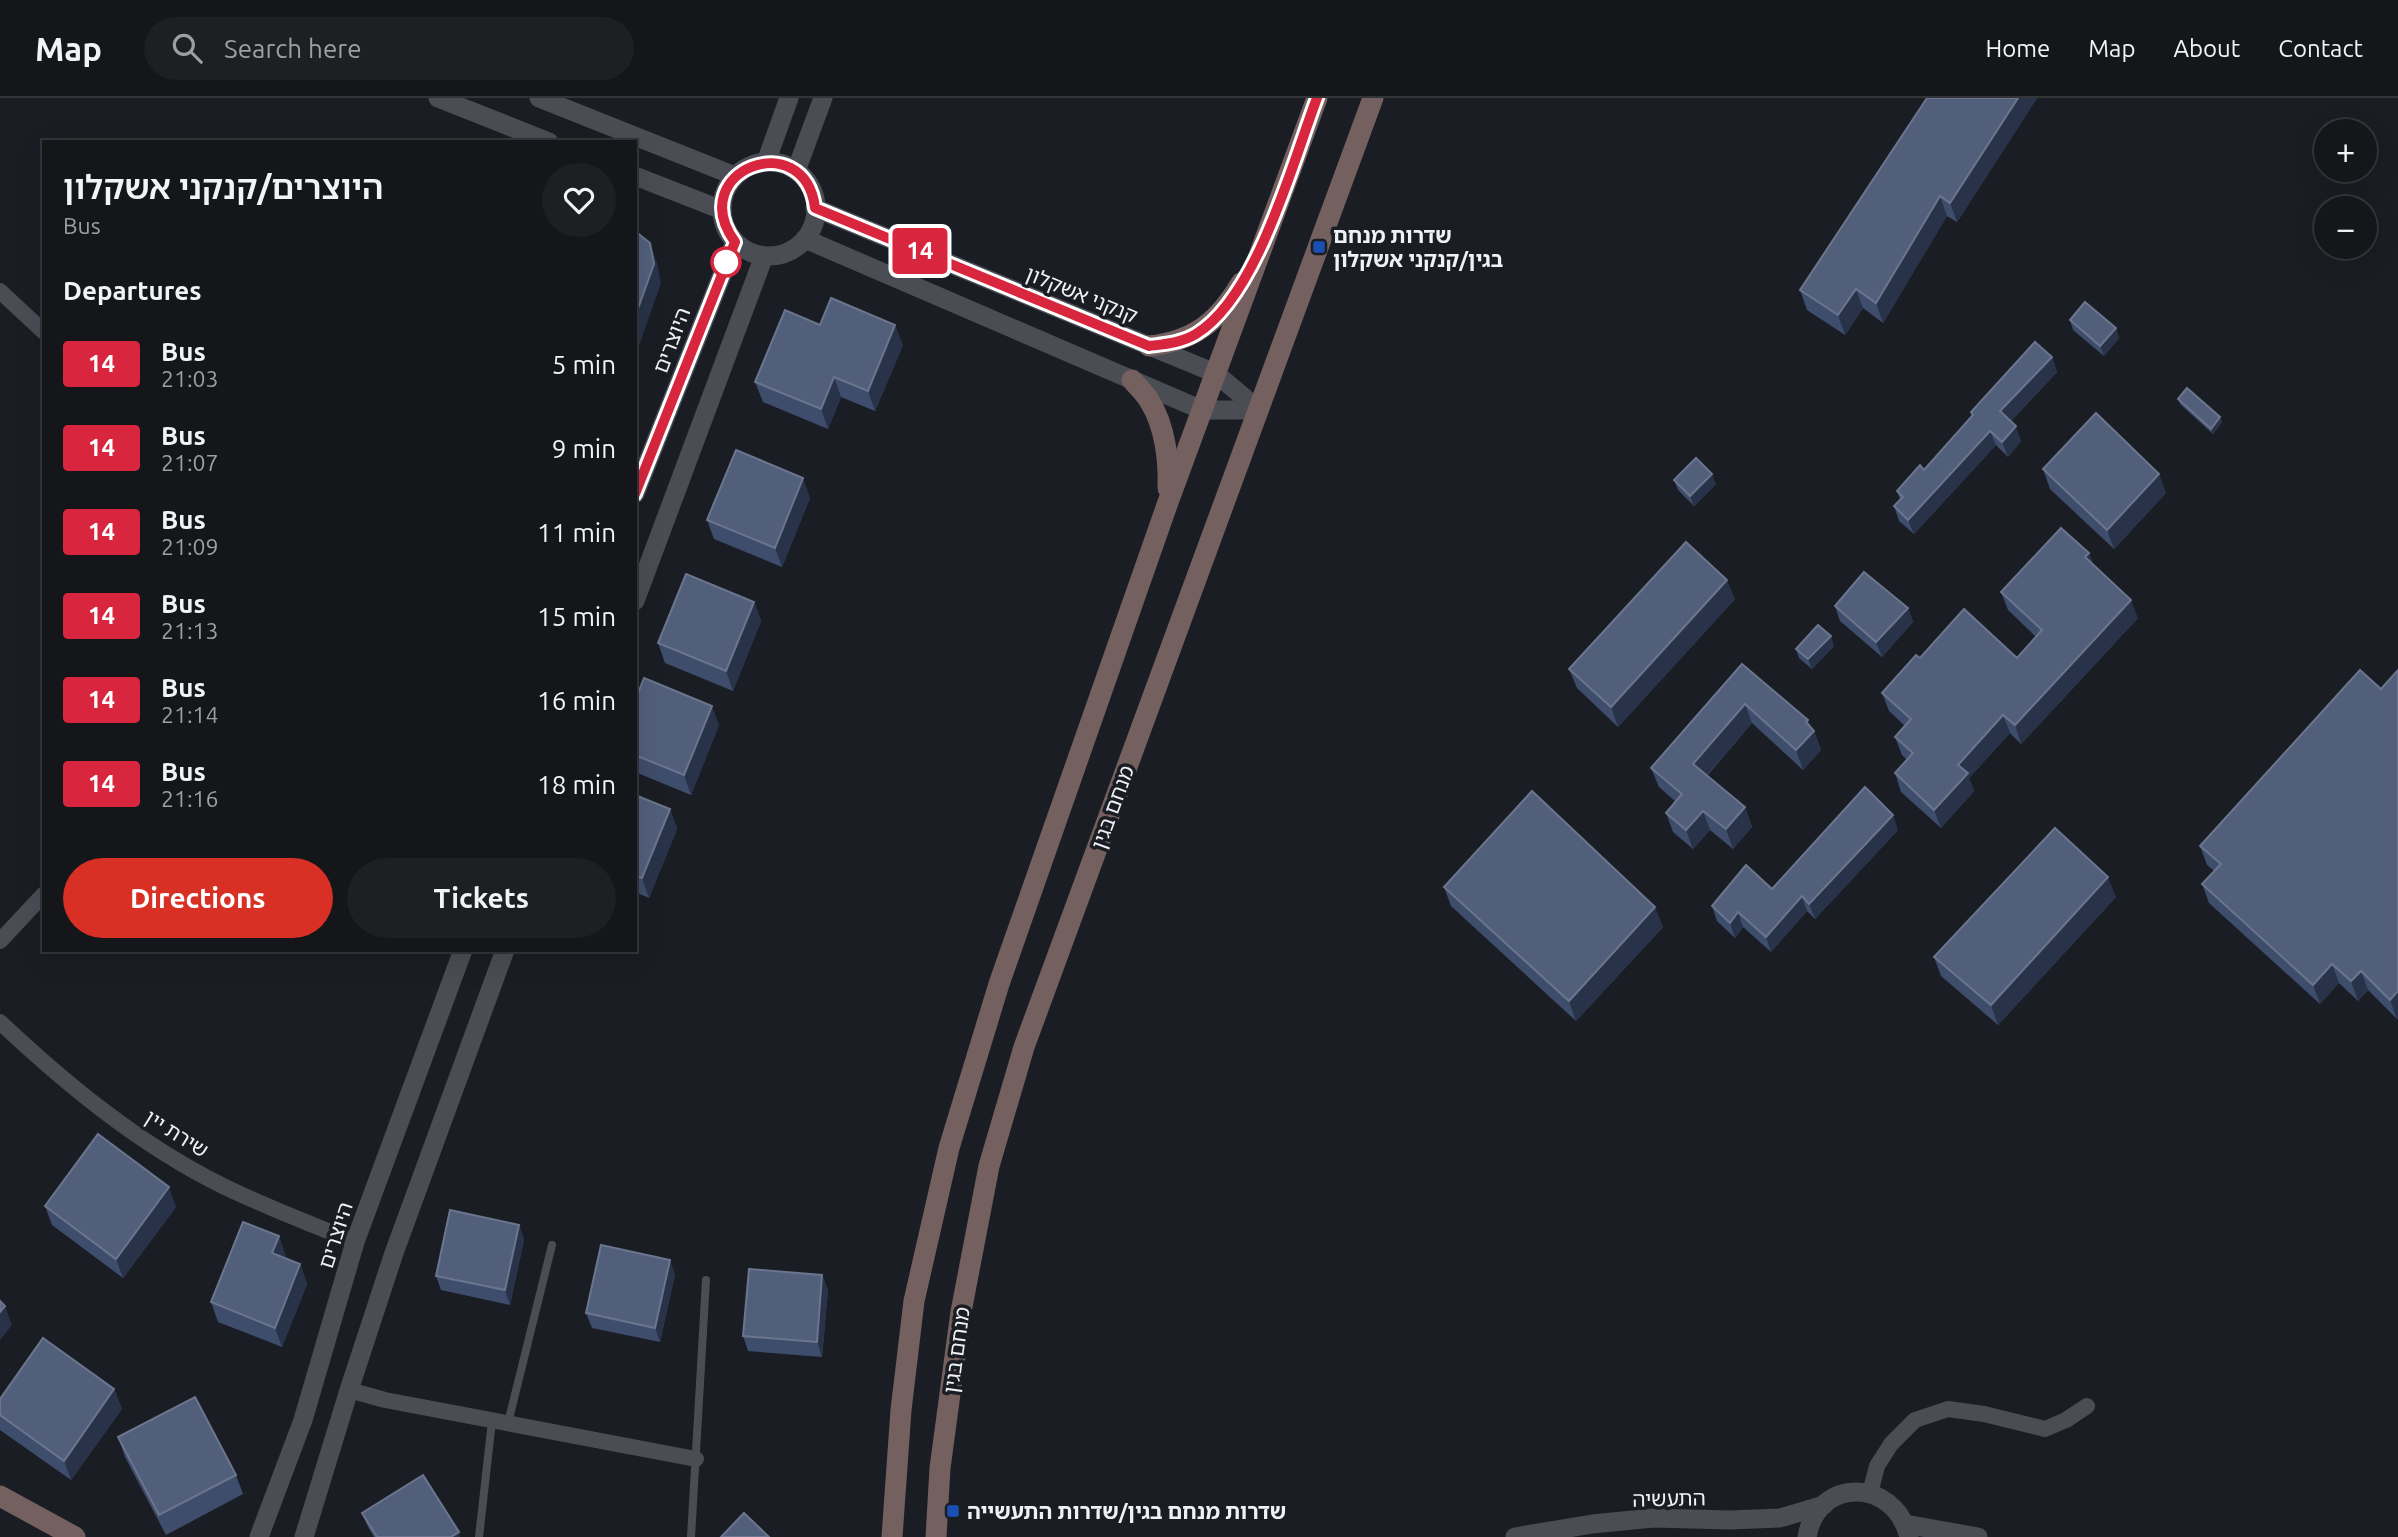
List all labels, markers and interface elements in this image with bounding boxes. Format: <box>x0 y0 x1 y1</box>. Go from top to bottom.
search box <box>144 17 634 80</box>
icon: search <box>168 29 206 67</box>
text: Map <box>35 30 102 67</box>
text: Search here <box>224 34 362 63</box>
text: Home <box>1985 35 2050 62</box>
text: Map <box>2088 35 2135 62</box>
text: About <box>2173 35 2240 62</box>
text: Contact <box>2278 35 2363 62</box>
map controls <box>2314 119 2377 259</box>
button: + <box>2314 119 2377 182</box>
button: heart <box>542 163 616 237</box>
text: היוצרים/קנקני אשקלון <box>63 168 383 205</box>
button: − <box>2314 196 2377 259</box>
text: Bus <box>63 213 101 238</box>
place label: שדרות מנחם בגין/קנקני אשקלון <box>1333 223 1503 271</box>
line badge: 14 <box>888 228 951 274</box>
text: 14 <box>906 237 934 264</box>
marker: שדרות מנחם בגין/קנקני אשקלון <box>1311 239 1327 255</box>
unlabelled marker <box>711 247 741 277</box>
street label: קנקני אשקלון <box>1023 261 1141 327</box>
text: Departures <box>63 276 201 305</box>
street label: היוצרים <box>648 304 694 376</box>
text: Bus <box>161 337 206 366</box>
text: 14 <box>88 350 115 377</box>
text: 5 min <box>552 350 616 379</box>
text: 21:03 <box>161 366 219 391</box>
text: Bus <box>161 421 206 450</box>
text: 14 <box>88 434 115 461</box>
text: 9 min <box>552 434 616 463</box>
text: 21:07 <box>161 450 219 475</box>
text: Bus <box>161 505 206 534</box>
text: 14 <box>88 518 115 545</box>
text: 11 min <box>537 518 616 547</box>
text: 21:09 <box>161 534 219 559</box>
text: Bus <box>161 589 206 618</box>
text: 14 <box>88 602 115 629</box>
text: 15 min <box>537 602 616 631</box>
text: 21:13 <box>161 618 219 643</box>
text: Bus <box>161 673 206 702</box>
text: 14 <box>88 686 115 713</box>
text: 16 min <box>537 686 616 715</box>
text: 21:14 <box>161 702 219 727</box>
text: Bus <box>161 757 206 786</box>
street label: מנחם בגין <box>1086 762 1138 852</box>
text: 14 <box>88 770 115 797</box>
text: 18 min <box>537 770 616 799</box>
text: 21:16 <box>161 786 219 811</box>
button: Directions <box>63 858 333 938</box>
button: Tickets <box>347 858 616 938</box>
street label: שירת יין <box>141 1104 213 1162</box>
street label: היוצרים <box>313 1199 357 1271</box>
street label: מנחם בגין <box>938 1305 974 1395</box>
street label: התעשיה <box>1632 1485 1706 1511</box>
place label: שדרות מנחם בגין/שדרות התעשייה <box>967 1499 1286 1523</box>
marker: שדרות מנחם בגין/שדרות התעשייה <box>945 1503 961 1519</box>

